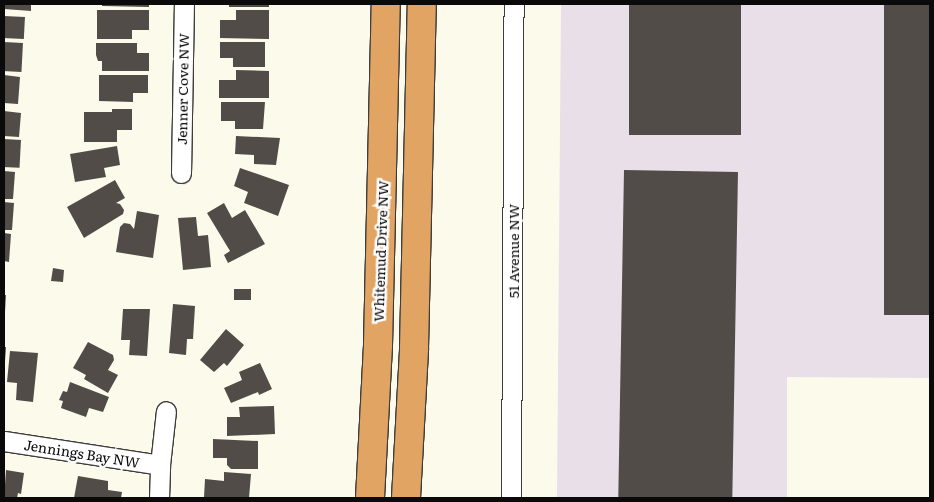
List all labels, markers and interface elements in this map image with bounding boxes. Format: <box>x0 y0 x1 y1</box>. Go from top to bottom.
street label: Jenner Cove NW <box>173 33 191 145</box>
street label: Whitemud Drive NW <box>369 180 391 322</box>
street label: 51 Avenue NW <box>505 204 521 298</box>
street label: Jennings Bay NW <box>23 436 141 470</box>

